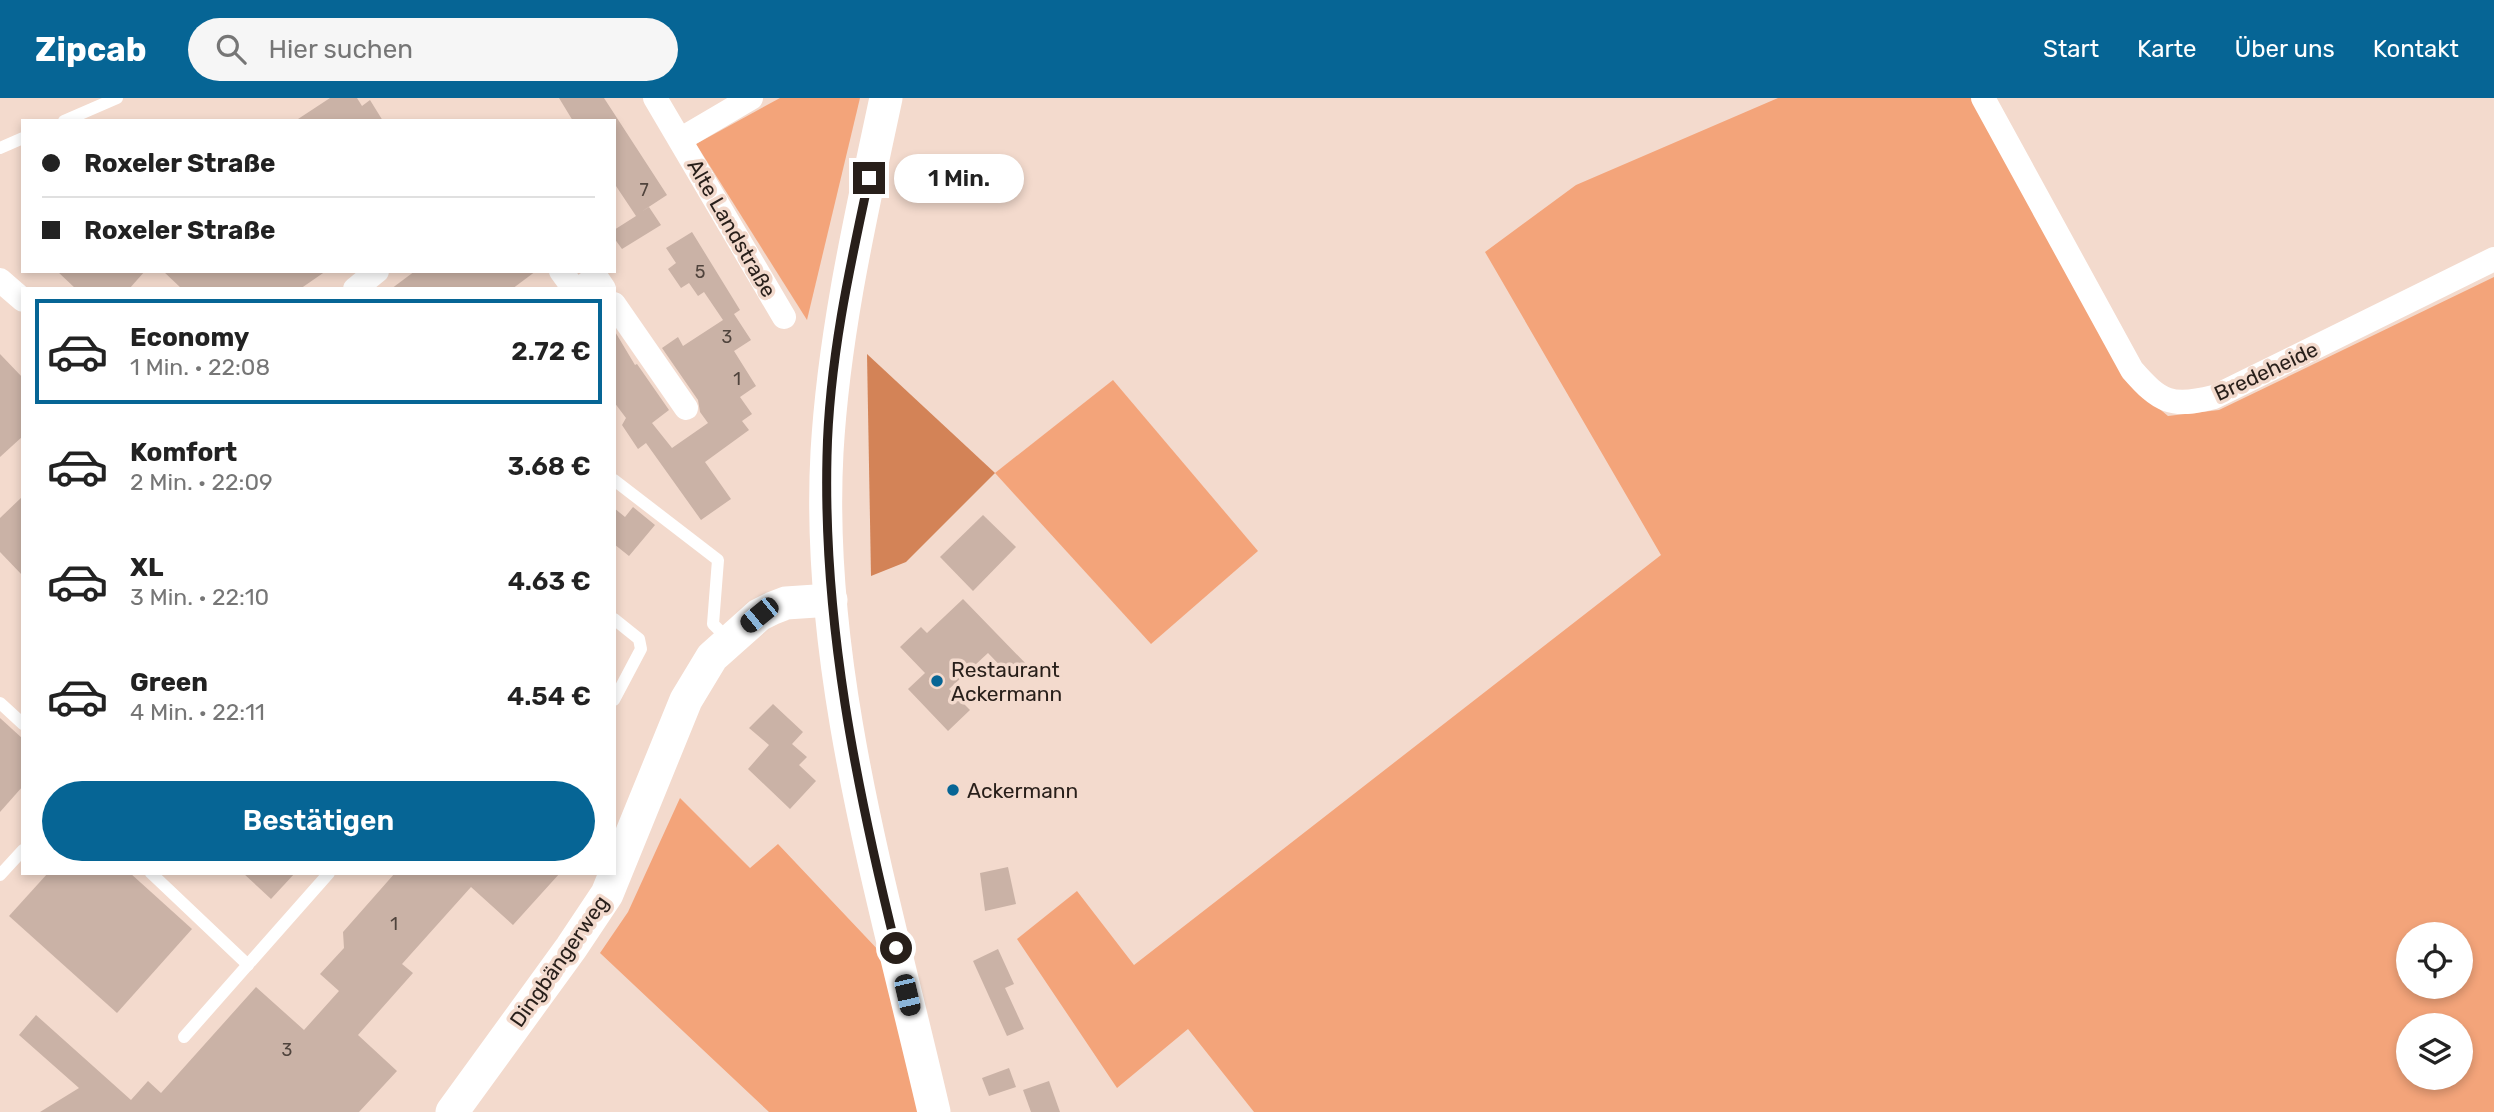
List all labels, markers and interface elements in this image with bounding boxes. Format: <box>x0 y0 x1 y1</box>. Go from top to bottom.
search box <box>188 18 678 81</box>
text: Zipcab <box>35 30 146 69</box>
icon: search <box>212 30 250 68</box>
text: Hier suchen <box>268 34 413 65</box>
text: Start <box>2043 35 2099 63</box>
text: Karte <box>2137 35 2197 63</box>
text: Über uns <box>2235 35 2335 63</box>
text: Kontakt <box>2373 35 2459 63</box>
text: Roxeler Straße <box>84 148 275 179</box>
street label: Alte Landstraße <box>682 154 782 302</box>
callout: 1 Min. <box>894 154 1023 202</box>
route end <box>853 162 885 194</box>
text: 1 Min. <box>928 164 990 192</box>
house number: 7 <box>639 179 649 201</box>
text: Roxeler Straße <box>84 215 275 246</box>
house number: 5 <box>695 261 705 283</box>
icon: car <box>46 320 109 383</box>
text: Economy <box>130 322 249 353</box>
house number: 3 <box>722 326 732 348</box>
text: 2.72 € <box>511 336 591 367</box>
street label: Bredeheide <box>2210 336 2322 406</box>
text: 1 Min. · 22:08 <box>130 353 270 381</box>
house number: 1 <box>733 368 741 390</box>
icon: car <box>46 435 109 498</box>
text: Komfort <box>130 437 237 468</box>
text: 3.68 € <box>507 451 591 482</box>
text: 2 Min. · 22:09 <box>130 468 273 496</box>
icon: car <box>46 550 109 613</box>
text: XL <box>130 552 163 583</box>
text: 4.63 € <box>508 566 591 597</box>
text: 3 Min. · 22:10 <box>130 583 269 611</box>
car <box>737 594 782 636</box>
place label: Restaurant Ackermann <box>951 657 1062 706</box>
icon: car <box>46 665 109 728</box>
text: Green <box>130 667 208 698</box>
marker: Restaurant Ackermann <box>929 673 945 689</box>
text: 4.54 € <box>507 681 591 712</box>
text: 4 Min. · 22:11 <box>130 698 265 726</box>
place label: Ackermann <box>967 778 1078 803</box>
button: Bestätigen <box>42 781 595 861</box>
marker: Ackermann <box>945 782 961 798</box>
street label: Dingbängerweg <box>504 890 614 1032</box>
house number: 1 <box>390 913 398 935</box>
map controls <box>2396 922 2473 1090</box>
button: locate <box>2396 922 2473 999</box>
route start <box>880 932 912 964</box>
car <box>893 972 922 1018</box>
button: layers <box>2396 1013 2473 1090</box>
house number: 3 <box>282 1039 292 1061</box>

